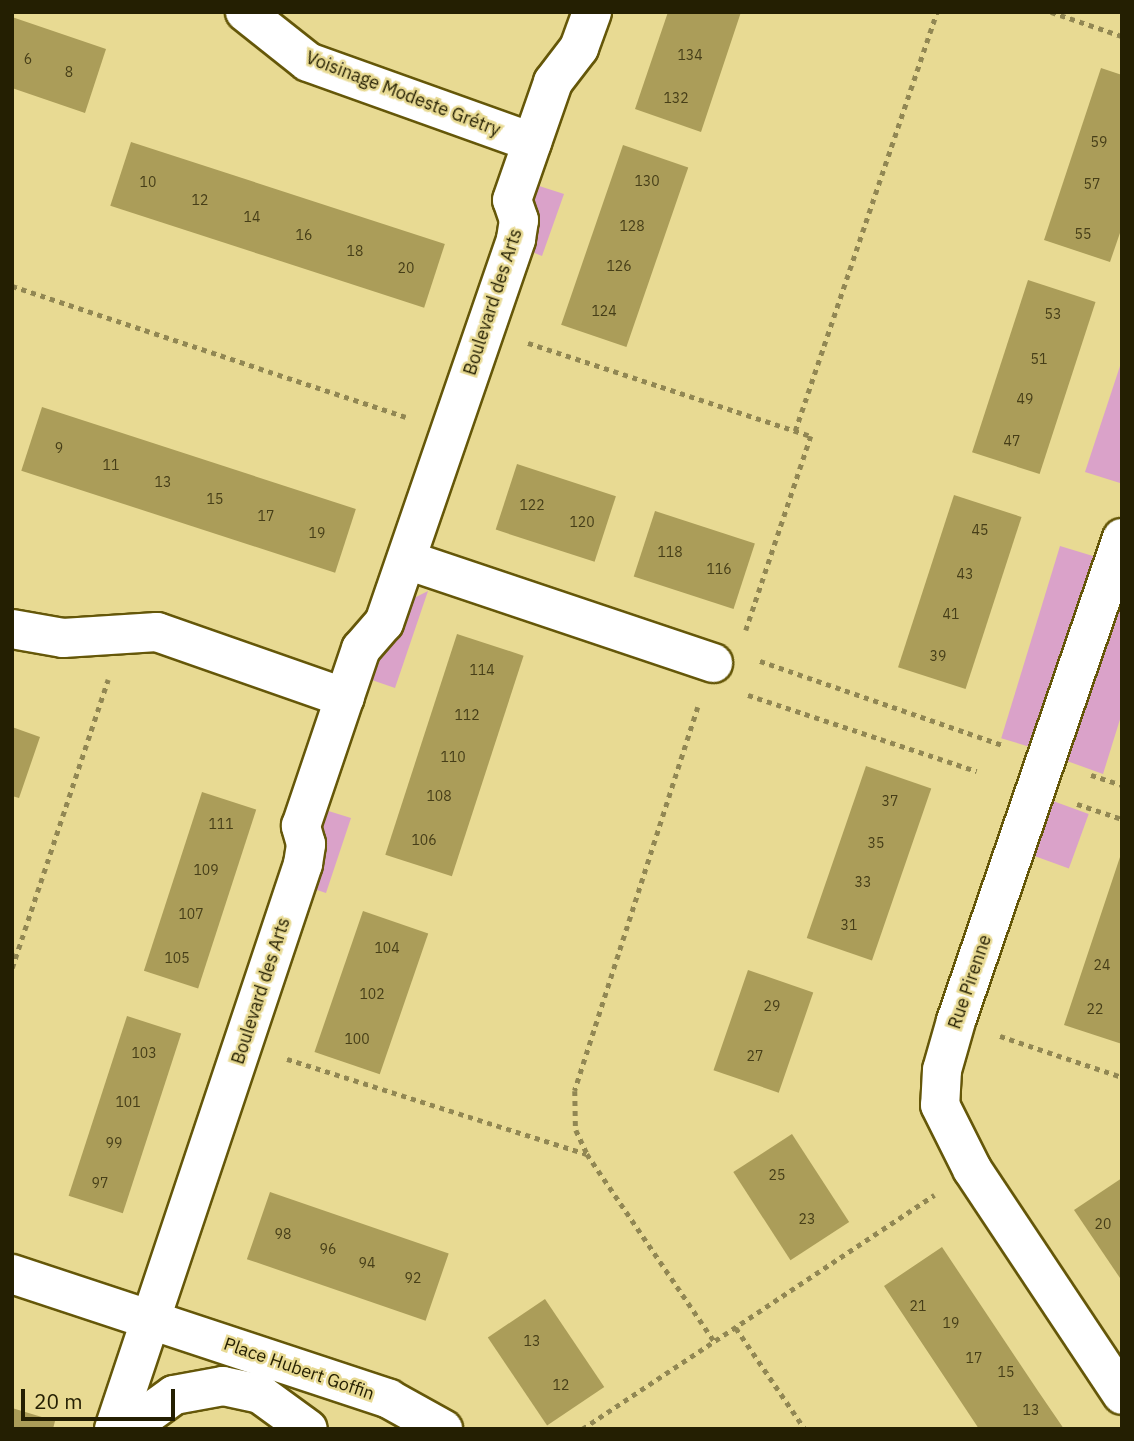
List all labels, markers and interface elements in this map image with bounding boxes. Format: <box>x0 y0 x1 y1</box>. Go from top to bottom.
street label: Voisinage Modeste Grétry <box>303 47 503 141</box>
house number: 134 <box>677 47 703 63</box>
house number: 6 <box>24 51 32 67</box>
house number: 8 <box>65 64 73 80</box>
house number: 132 <box>663 90 689 106</box>
house number: 59 <box>1091 134 1107 150</box>
house number: 130 <box>634 173 660 189</box>
house number: 10 <box>140 174 156 190</box>
house number: 57 <box>1084 176 1100 192</box>
house number: 12 <box>192 192 208 208</box>
house number: 14 <box>244 209 260 225</box>
house number: 128 <box>619 218 645 234</box>
street label: Boulevard des Arts <box>459 226 527 378</box>
house number: 55 <box>1075 226 1091 242</box>
house number: 16 <box>296 227 312 243</box>
house number: 18 <box>347 243 363 259</box>
house number: 126 <box>606 258 632 274</box>
house number: 20 <box>398 260 414 276</box>
house number: 124 <box>591 303 617 319</box>
house number: 53 <box>1045 306 1061 322</box>
house number: 51 <box>1031 351 1047 367</box>
house number: 49 <box>1017 391 1033 407</box>
house number: 47 <box>1004 433 1020 449</box>
house number: 9 <box>55 440 63 456</box>
house number: 11 <box>103 457 119 473</box>
house number: 13 <box>155 474 171 490</box>
house number: 15 <box>207 491 223 507</box>
house number: 122 <box>519 497 545 513</box>
house number: 17 <box>258 508 274 524</box>
house number: 120 <box>569 514 595 530</box>
house number: 45 <box>972 522 988 538</box>
house number: 19 <box>309 525 325 541</box>
house number: 118 <box>657 544 683 560</box>
house number: 116 <box>706 561 732 577</box>
house number: 43 <box>957 566 973 582</box>
house number: 41 <box>943 606 959 622</box>
house number: 39 <box>930 648 946 664</box>
house number: 114 <box>469 662 495 678</box>
house number: 112 <box>454 707 480 723</box>
house number: 110 <box>440 749 466 765</box>
house number: 108 <box>426 788 452 804</box>
house number: 37 <box>882 793 898 809</box>
house number: 111 <box>208 816 234 832</box>
house number: 106 <box>411 832 437 848</box>
house number: 35 <box>868 835 884 851</box>
house number: 109 <box>193 862 219 878</box>
house number: 33 <box>855 874 871 890</box>
house number: 107 <box>178 906 204 922</box>
street label: Boulevard des Arts <box>227 915 295 1067</box>
house number: 31 <box>841 917 857 933</box>
street label: Rue Pirenne <box>944 932 996 1032</box>
house number: 104 <box>374 940 400 956</box>
house number: 105 <box>164 950 190 966</box>
house number: 24 <box>1094 957 1110 973</box>
house number: 102 <box>359 986 385 1002</box>
house number: 29 <box>764 998 780 1014</box>
house number: 22 <box>1087 1001 1103 1017</box>
house number: 100 <box>344 1031 370 1047</box>
house number: 103 <box>131 1045 157 1061</box>
house number: 27 <box>747 1048 763 1064</box>
house number: 101 <box>115 1094 141 1110</box>
house number: 99 <box>106 1135 122 1151</box>
house number: 25 <box>769 1167 785 1183</box>
house number: 97 <box>92 1175 108 1191</box>
house number: 23 <box>799 1211 815 1227</box>
house number: 20 <box>1095 1216 1111 1232</box>
house number: 98 <box>275 1226 291 1242</box>
house number: 96 <box>320 1241 336 1257</box>
house number: 94 <box>359 1255 375 1271</box>
house number: 92 <box>405 1270 421 1286</box>
house number: 21 <box>910 1298 926 1314</box>
house number: 19 <box>943 1315 959 1331</box>
street label: Place Hubert Goffin <box>221 1333 377 1405</box>
house number: 13 <box>524 1333 540 1349</box>
house number: 17 <box>966 1350 982 1366</box>
house number: 15 <box>998 1364 1014 1380</box>
scale bar <box>24 1374 178 1418</box>
house number: 12 <box>553 1377 569 1393</box>
text: 20 m <box>34 1387 83 1415</box>
house number: 13 <box>1023 1402 1039 1418</box>

